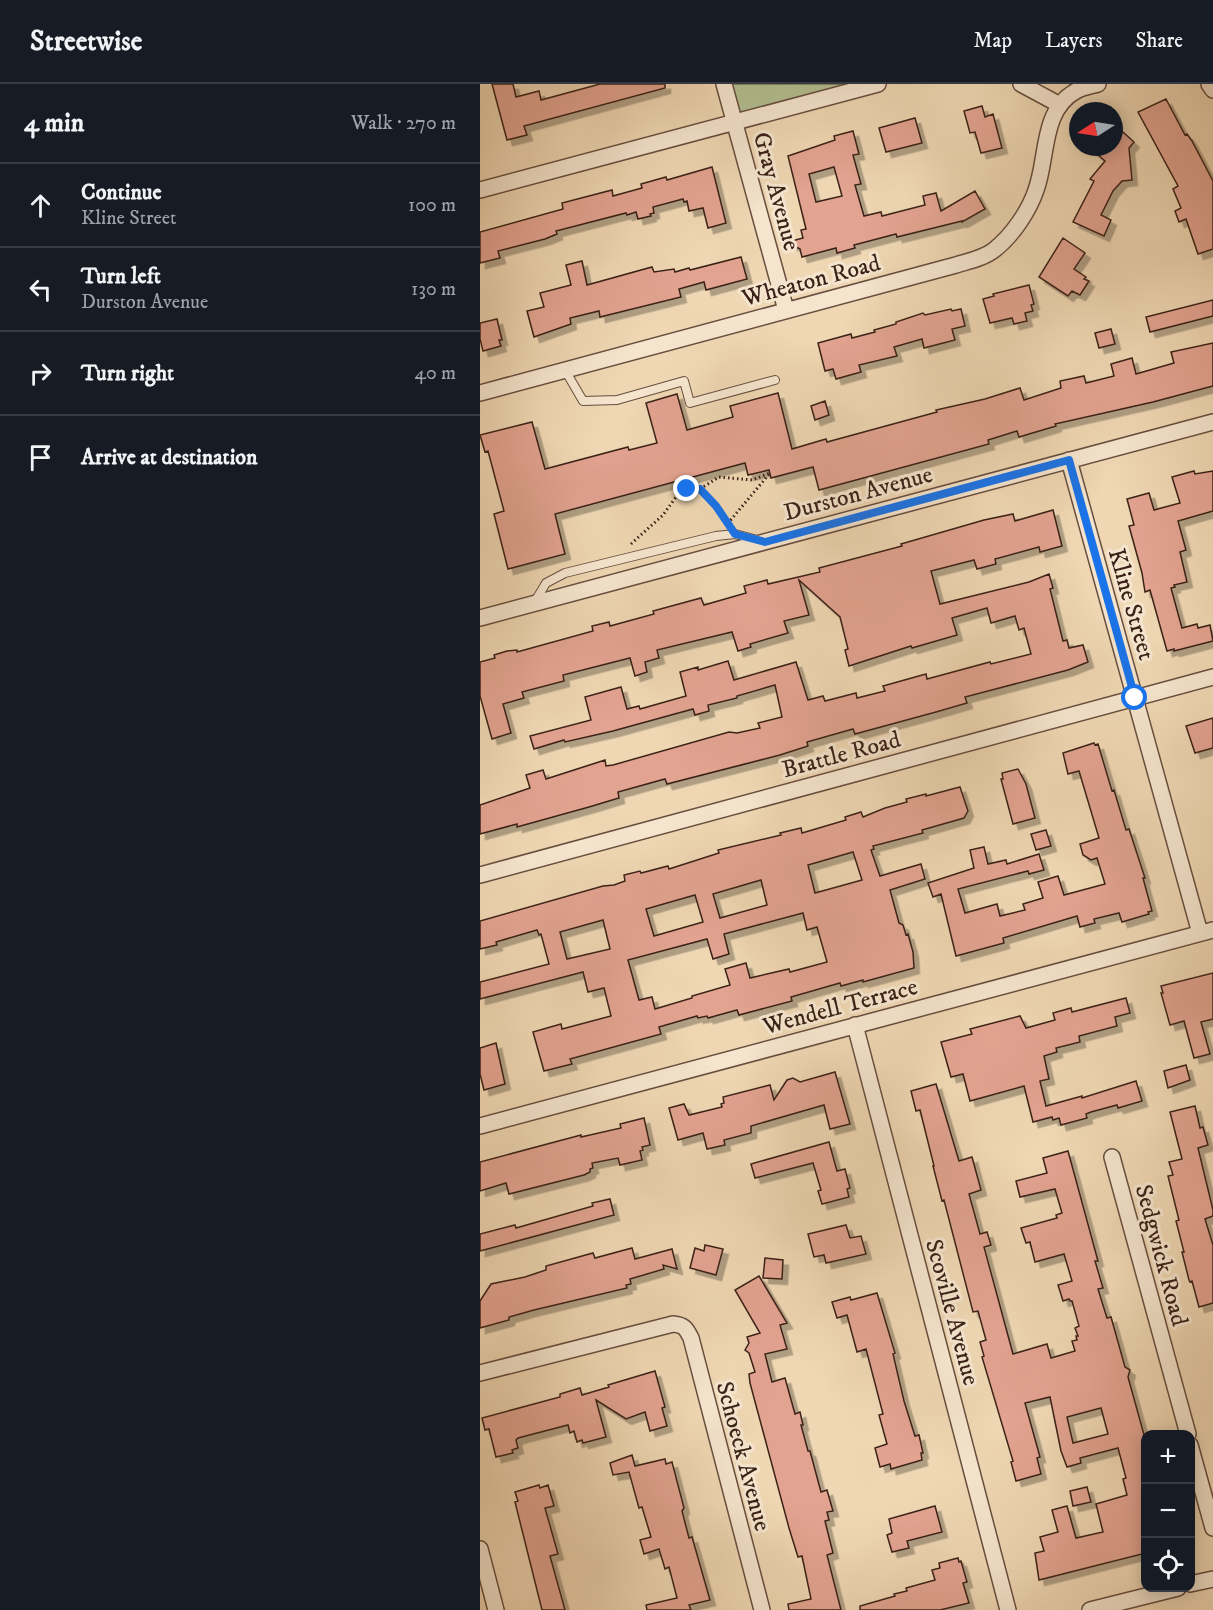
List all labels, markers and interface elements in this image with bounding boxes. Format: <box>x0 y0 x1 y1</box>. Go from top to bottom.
text: Streetwise <box>30 24 142 59</box>
text: Map <box>973 28 1012 54</box>
text: Layers <box>1045 28 1103 54</box>
text: Share <box>1136 28 1183 54</box>
north arrow <box>1069 102 1123 156</box>
text: 4 min <box>24 107 84 140</box>
text: Walk · 270 m <box>351 111 456 136</box>
street label: Gray Avenue <box>746 129 806 254</box>
text: Continue <box>81 179 162 206</box>
icon: ahead <box>24 189 57 222</box>
text: 100 m <box>408 193 456 218</box>
text: Kline Street <box>81 206 176 231</box>
street label: Wheaton Road <box>738 248 884 314</box>
text: Turn left <box>81 263 161 290</box>
icon: left <box>24 273 57 306</box>
text: 130 m <box>411 277 456 302</box>
text: Durston Avenue <box>81 290 208 315</box>
icon: right <box>24 357 57 390</box>
text: Turn right <box>81 360 174 387</box>
text: 40 m <box>414 361 456 386</box>
icon: arrive <box>24 441 57 474</box>
text: Arrive at destination <box>81 444 258 471</box>
street label: Durston Avenue <box>781 460 936 528</box>
route end <box>673 475 699 501</box>
street label: Kline Street <box>1101 545 1161 664</box>
route start <box>1121 684 1147 710</box>
street label: Brattle Road <box>779 725 904 785</box>
street label: Wendell Terrace <box>759 972 921 1042</box>
street label: Sedgwick Road <box>1128 1181 1194 1329</box>
street label: Scoville Avenue <box>918 1236 986 1389</box>
street label: Schoeck Avenue <box>709 1378 777 1534</box>
map controls <box>1141 1430 1195 1592</box>
button: + <box>1141 1430 1195 1484</box>
button: − <box>1141 1484 1195 1538</box>
button: locate <box>1141 1538 1195 1592</box>

